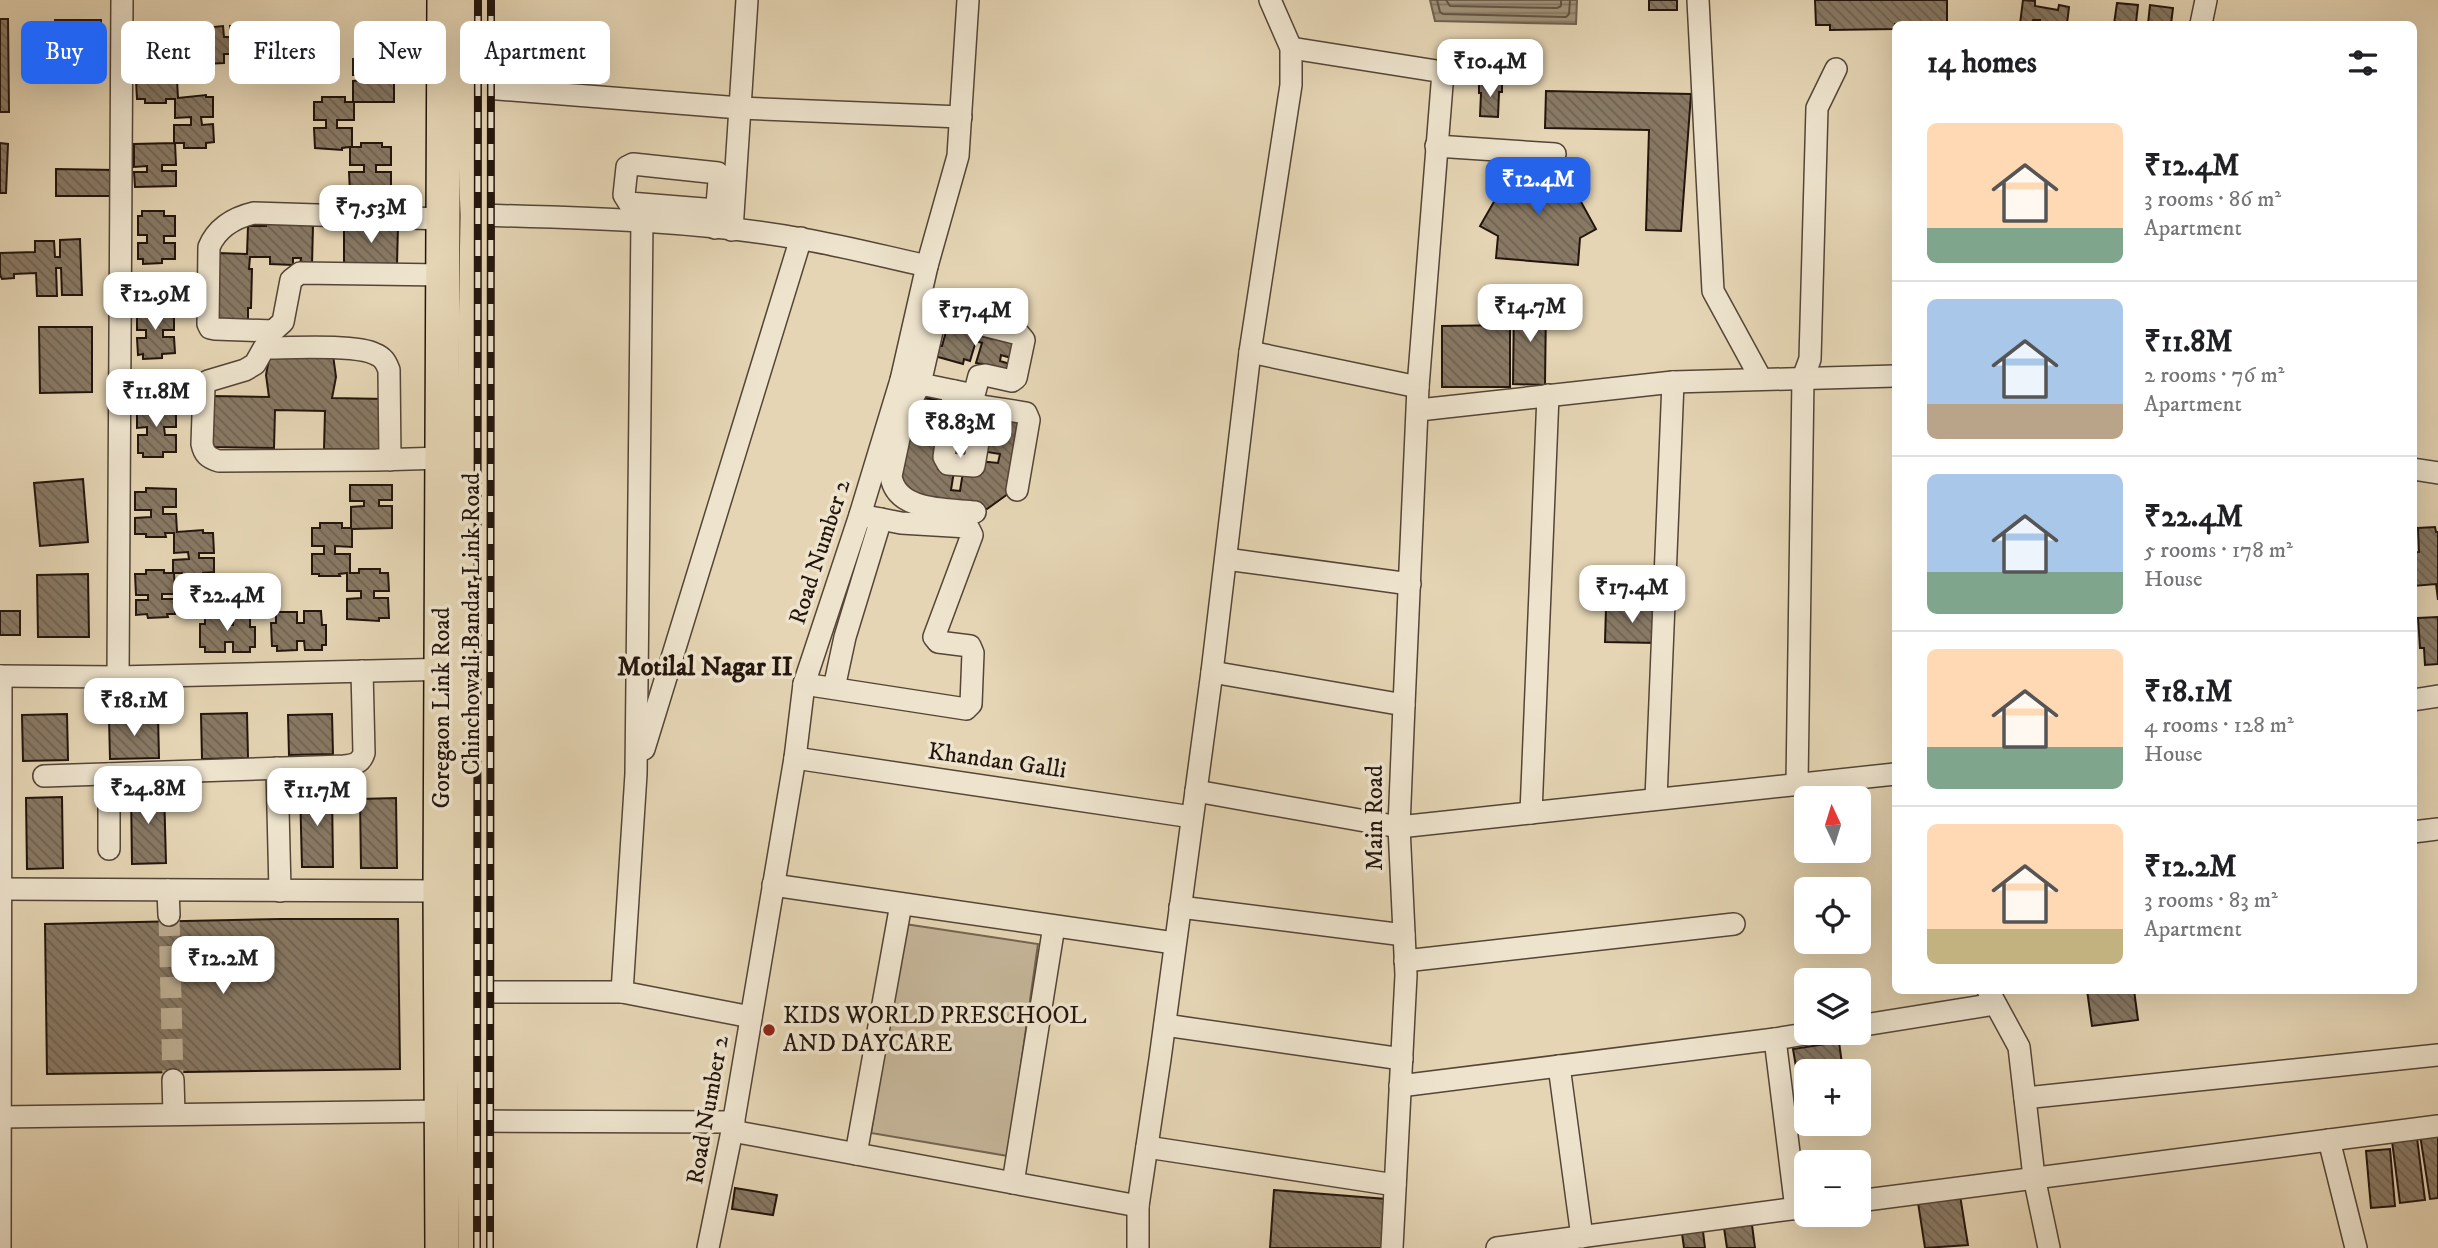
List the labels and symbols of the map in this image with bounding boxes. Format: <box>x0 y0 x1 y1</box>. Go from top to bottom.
pin: ₹10.4M <box>1433 40 1547 99</box>
pin: ₹12.4M <box>1481 158 1595 217</box>
pin: ₹7.53M <box>314 186 428 245</box>
pin: ₹12.9M <box>98 272 212 332</box>
pin: ₹14.7M <box>1473 284 1587 344</box>
pin: ₹17.4M <box>918 288 1032 348</box>
pin: ₹11.8M <box>99 370 213 429</box>
pin: ₹8.83M <box>903 400 1017 460</box>
street label: Chinchowali Bandar Link Road <box>457 473 487 775</box>
street label: Road Number 2 <box>782 476 858 628</box>
pin: ₹17.4M <box>1575 566 1689 625</box>
pin: ₹22.4M <box>170 574 284 633</box>
street label: Goregaon Link Road <box>427 607 457 809</box>
district label: Motilal Nagar II <box>617 651 793 684</box>
pin: ₹18.1M <box>77 678 191 738</box>
street label: Khandan Galli <box>926 736 1068 786</box>
street label: Main Road <box>1360 765 1390 871</box>
pin: ₹24.8M <box>91 766 205 826</box>
pin: ₹11.7M <box>260 768 374 828</box>
north arrow <box>1794 786 1871 863</box>
pin: ₹12.2M <box>166 936 280 996</box>
place label: KIDS WORLD PRESCHOOL AND DAYCARE <box>783 1001 1086 1059</box>
marker: KIDS WORLD PRESCHOOL AND DAYCARE <box>761 1022 777 1038</box>
street label: Road Number 2 <box>680 1033 736 1187</box>

